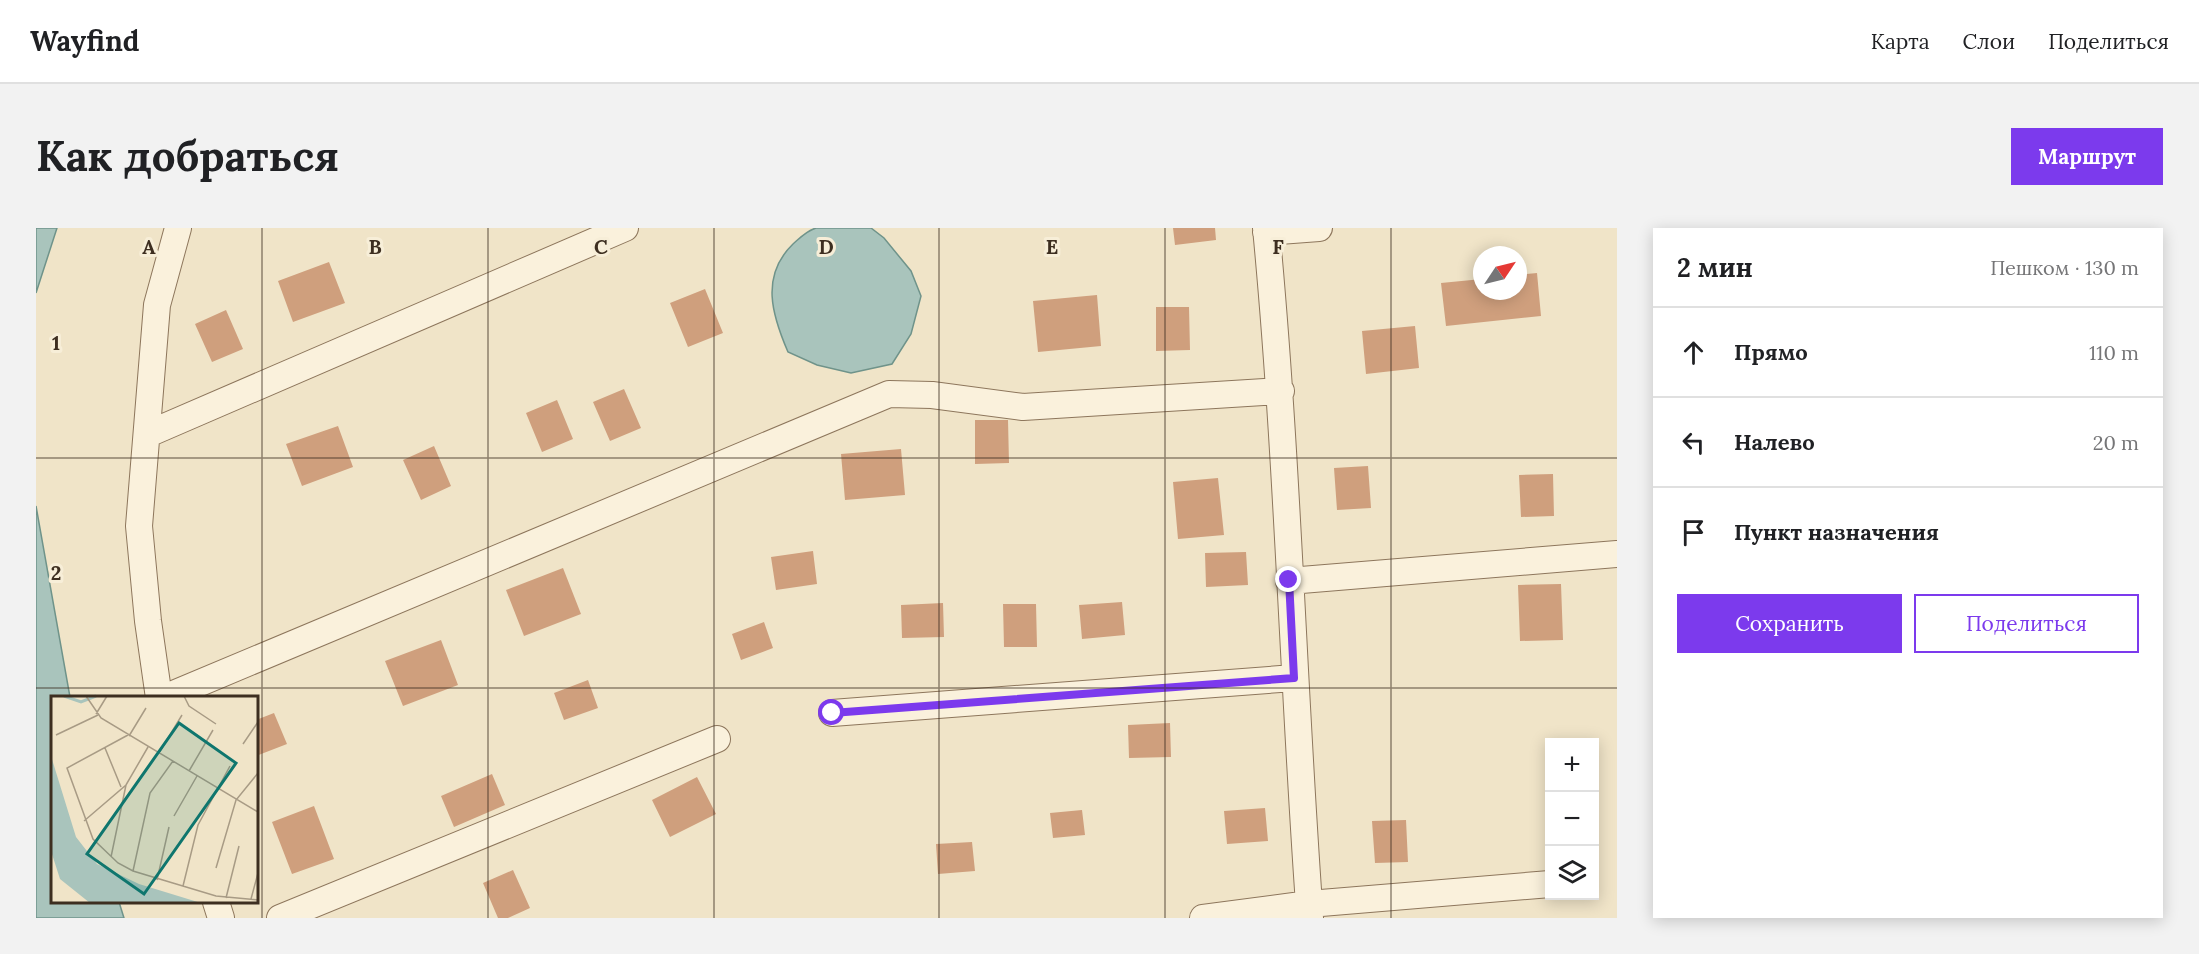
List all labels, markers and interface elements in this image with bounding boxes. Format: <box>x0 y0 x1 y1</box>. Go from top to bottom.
text: Wayfind <box>30 23 139 59</box>
text: Карта <box>1871 28 1930 55</box>
text: Слои <box>1963 28 2015 55</box>
text: Поделиться <box>2048 28 2169 55</box>
button: Маршрут <box>2011 128 2163 185</box>
text: Как добраться <box>36 129 339 183</box>
text: A <box>142 234 156 259</box>
text: B <box>368 234 382 259</box>
text: C <box>594 234 608 259</box>
text: D <box>818 234 834 259</box>
text: E <box>1046 234 1058 259</box>
text: F <box>1272 234 1284 259</box>
north arrow <box>1473 246 1527 300</box>
text: 2 мин <box>1677 251 1753 284</box>
text: Пешком · 130 m <box>1990 255 2139 280</box>
text: 1 <box>52 330 60 355</box>
icon: ahead <box>1677 336 1710 369</box>
text: Прямо <box>1734 338 1808 366</box>
text: 110 m <box>2089 340 2139 365</box>
icon: left <box>1677 426 1710 459</box>
text: Налево <box>1734 428 1815 456</box>
text: 20 m <box>2093 430 2139 455</box>
icon: arrive <box>1677 516 1710 549</box>
text: Пункт назначения <box>1734 518 1939 546</box>
text: 2 <box>51 560 61 585</box>
route end <box>1275 566 1301 592</box>
button: Сохранить <box>1677 594 1902 653</box>
button: Поделиться <box>1914 594 2139 653</box>
inset map <box>51 696 258 903</box>
route start <box>818 699 844 725</box>
map controls <box>1545 738 1599 900</box>
button: + <box>1545 738 1599 792</box>
button: − <box>1545 792 1599 846</box>
button: layers <box>1545 846 1599 900</box>

